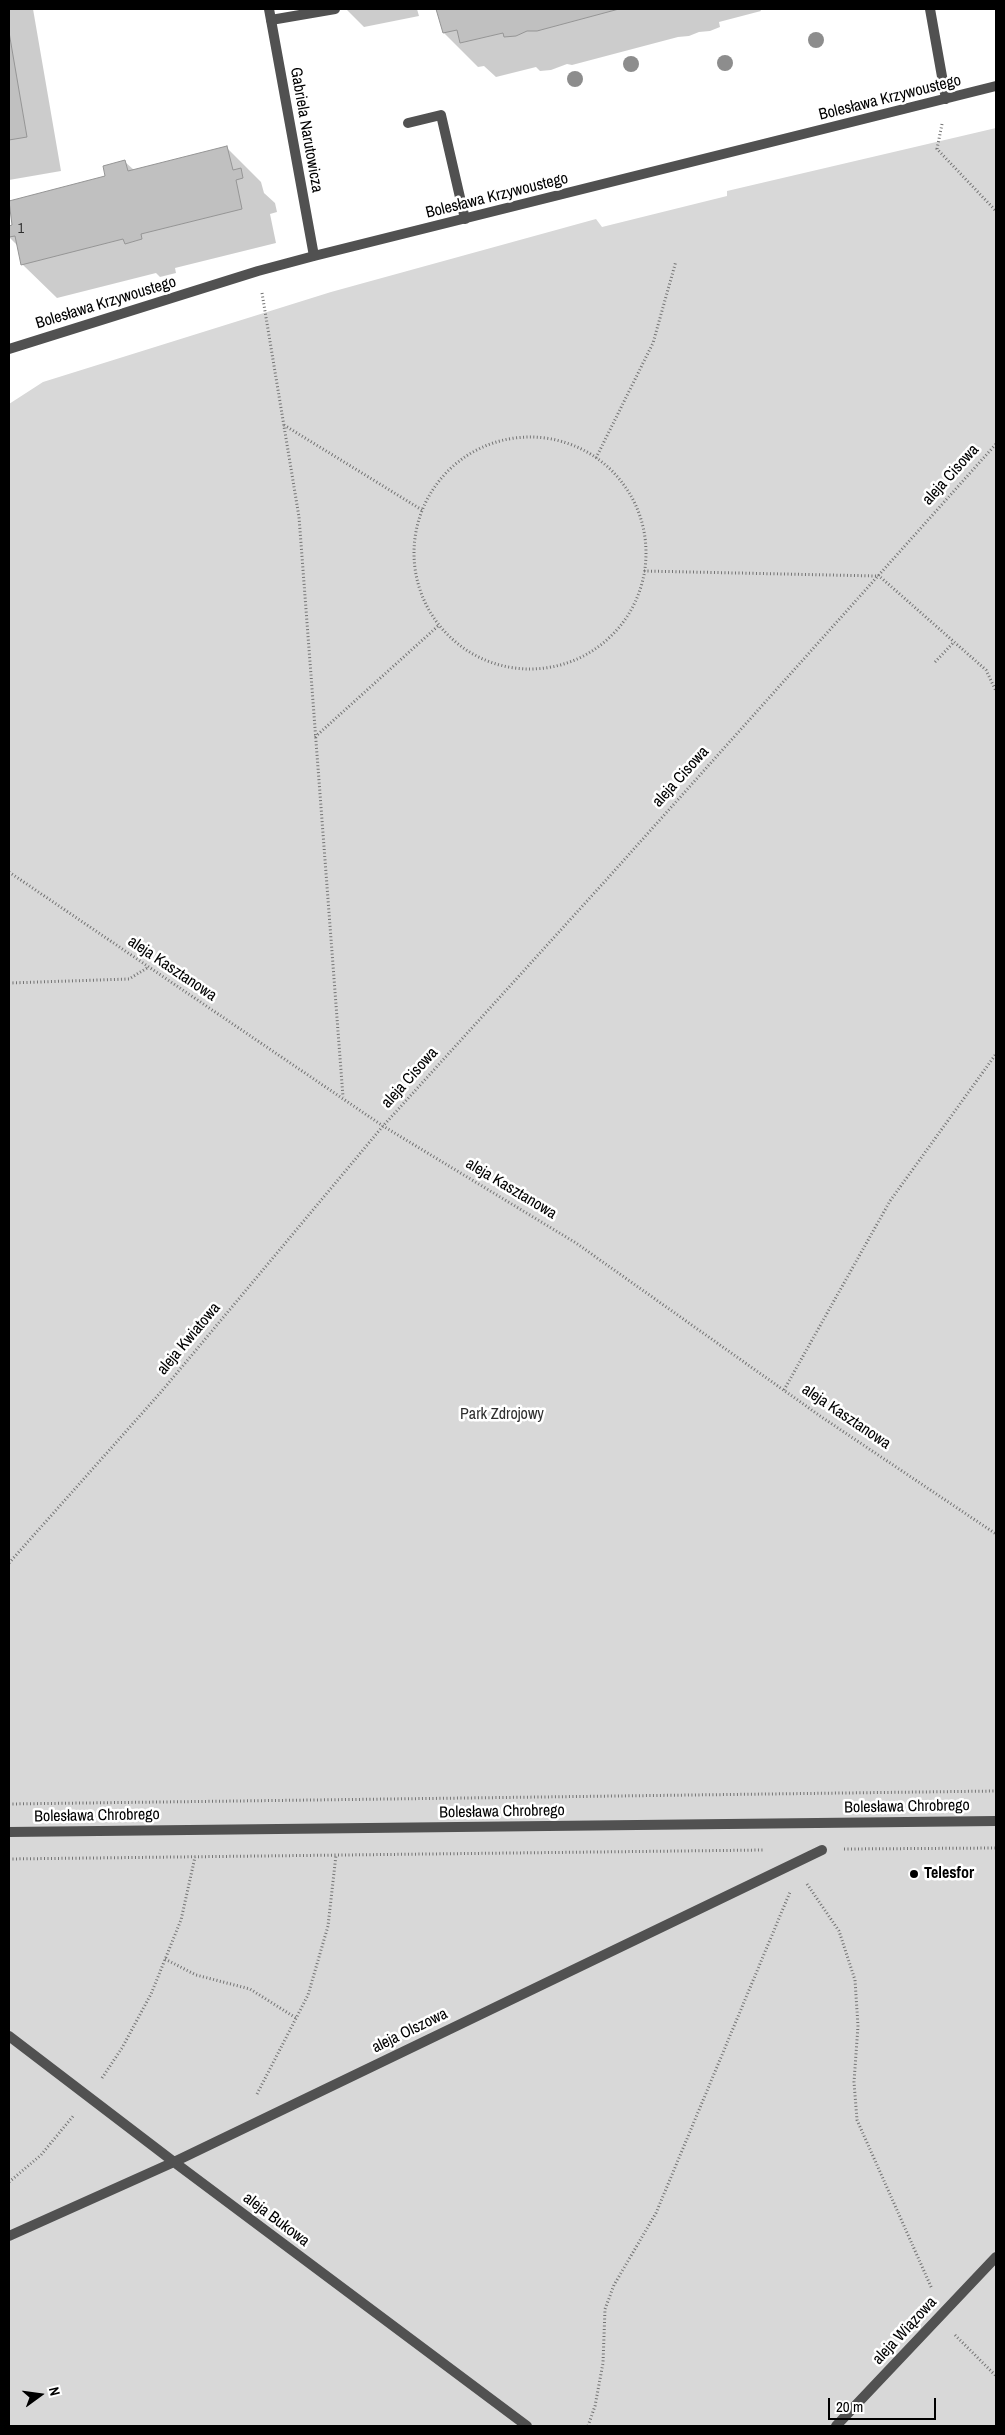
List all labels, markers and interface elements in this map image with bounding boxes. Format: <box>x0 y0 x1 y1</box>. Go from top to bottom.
street label: Gabriela Narutowicza <box>286 66 326 194</box>
street label: Bolesława Krzywoustego <box>817 71 963 125</box>
street label: Bolesława Krzywoustego <box>424 169 570 223</box>
house number: 1 <box>18 221 24 237</box>
street label: Bolesława Krzywoustego <box>33 272 179 334</box>
street label: aleja Cisowa <box>919 441 983 509</box>
street label: aleja Cisowa <box>649 743 713 811</box>
street label: aleja Kasztanowa <box>124 932 220 1006</box>
street label: aleja Cisowa <box>378 1044 442 1112</box>
street label: aleja Kasztanowa <box>462 1154 560 1224</box>
street label: aleja Kwiatowa <box>153 1299 225 1379</box>
street label: aleja Kasztanowa <box>798 1380 894 1454</box>
park label: Park Zdrojowy <box>460 1405 544 1425</box>
street label: Bolesława Chrobrego <box>844 1796 970 1818</box>
street label: Bolesława Chrobrego <box>439 1801 565 1823</box>
street label: Bolesława Chrobrego <box>34 1805 160 1827</box>
place label: Telesfor <box>924 1864 974 1884</box>
marker: Telesfor <box>908 1868 920 1880</box>
street label: aleja Olszowa <box>369 2004 451 2058</box>
street label: aleja Bukowa <box>239 2189 313 2251</box>
street label: aleja Wiązowa <box>869 2293 941 2369</box>
north arrow <box>15 2370 65 2420</box>
text: N <box>45 2385 64 2398</box>
scale bar <box>830 2388 938 2420</box>
text: 20 m <box>836 2396 863 2417</box>

